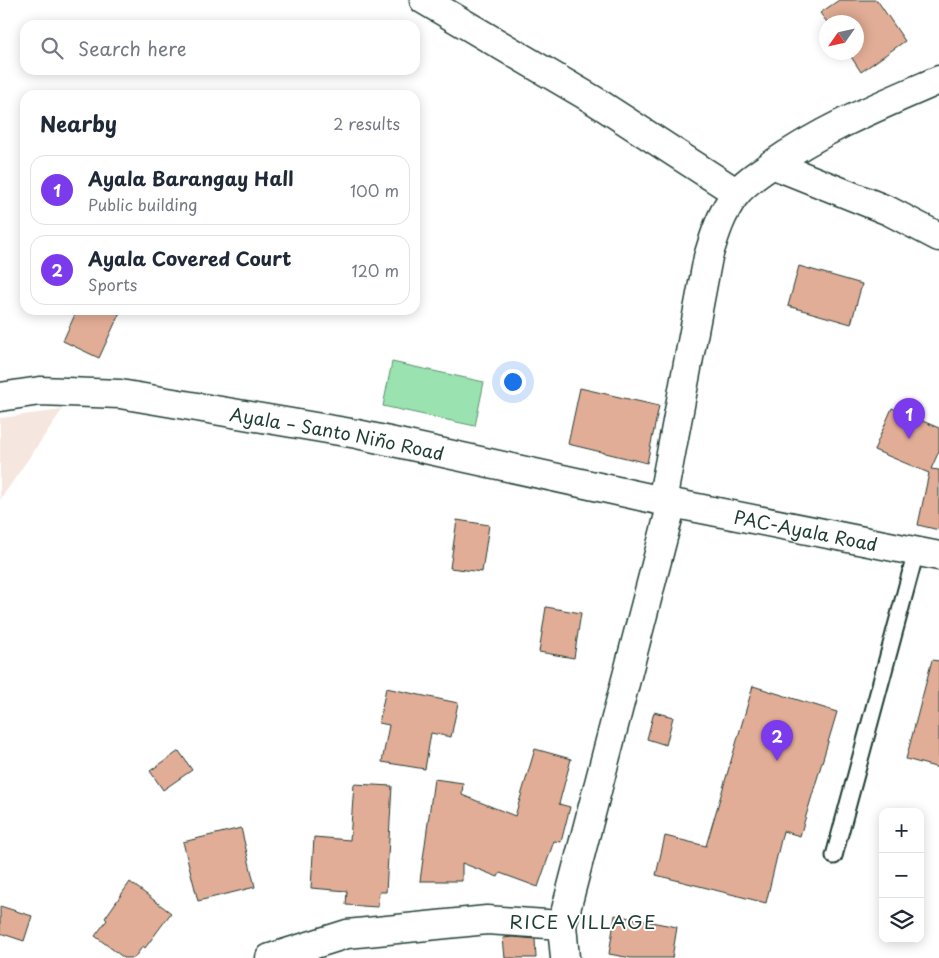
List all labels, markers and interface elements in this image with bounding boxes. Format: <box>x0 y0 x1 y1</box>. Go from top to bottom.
north arrow <box>819 15 864 60</box>
search box <box>20 20 420 75</box>
icon: search <box>38 34 66 62</box>
text: Search here <box>78 34 187 62</box>
text: Nearby <box>40 107 117 139</box>
text: 2 results <box>333 111 400 135</box>
text: Ayala Barangay Hall <box>88 164 293 192</box>
text: 1 <box>53 178 61 202</box>
text: 100 m <box>350 178 399 202</box>
text: Public building <box>88 192 198 216</box>
text: Ayala Covered Court <box>88 244 291 272</box>
text: 2 <box>51 258 63 282</box>
text: 120 m <box>352 258 399 282</box>
text: Sports <box>88 272 137 296</box>
your location <box>500 369 526 395</box>
pin: 1 <box>893 398 925 439</box>
street label: Ayala – Santo Niño Road <box>228 399 447 466</box>
street label: PAC-Ayala Road <box>732 502 880 557</box>
pin: 2 <box>761 720 793 761</box>
map controls <box>879 808 924 943</box>
button: + <box>879 808 924 853</box>
button: − <box>879 853 924 898</box>
button: layers <box>879 898 924 943</box>
district label: RICE VILLAGE <box>509 907 657 935</box>

